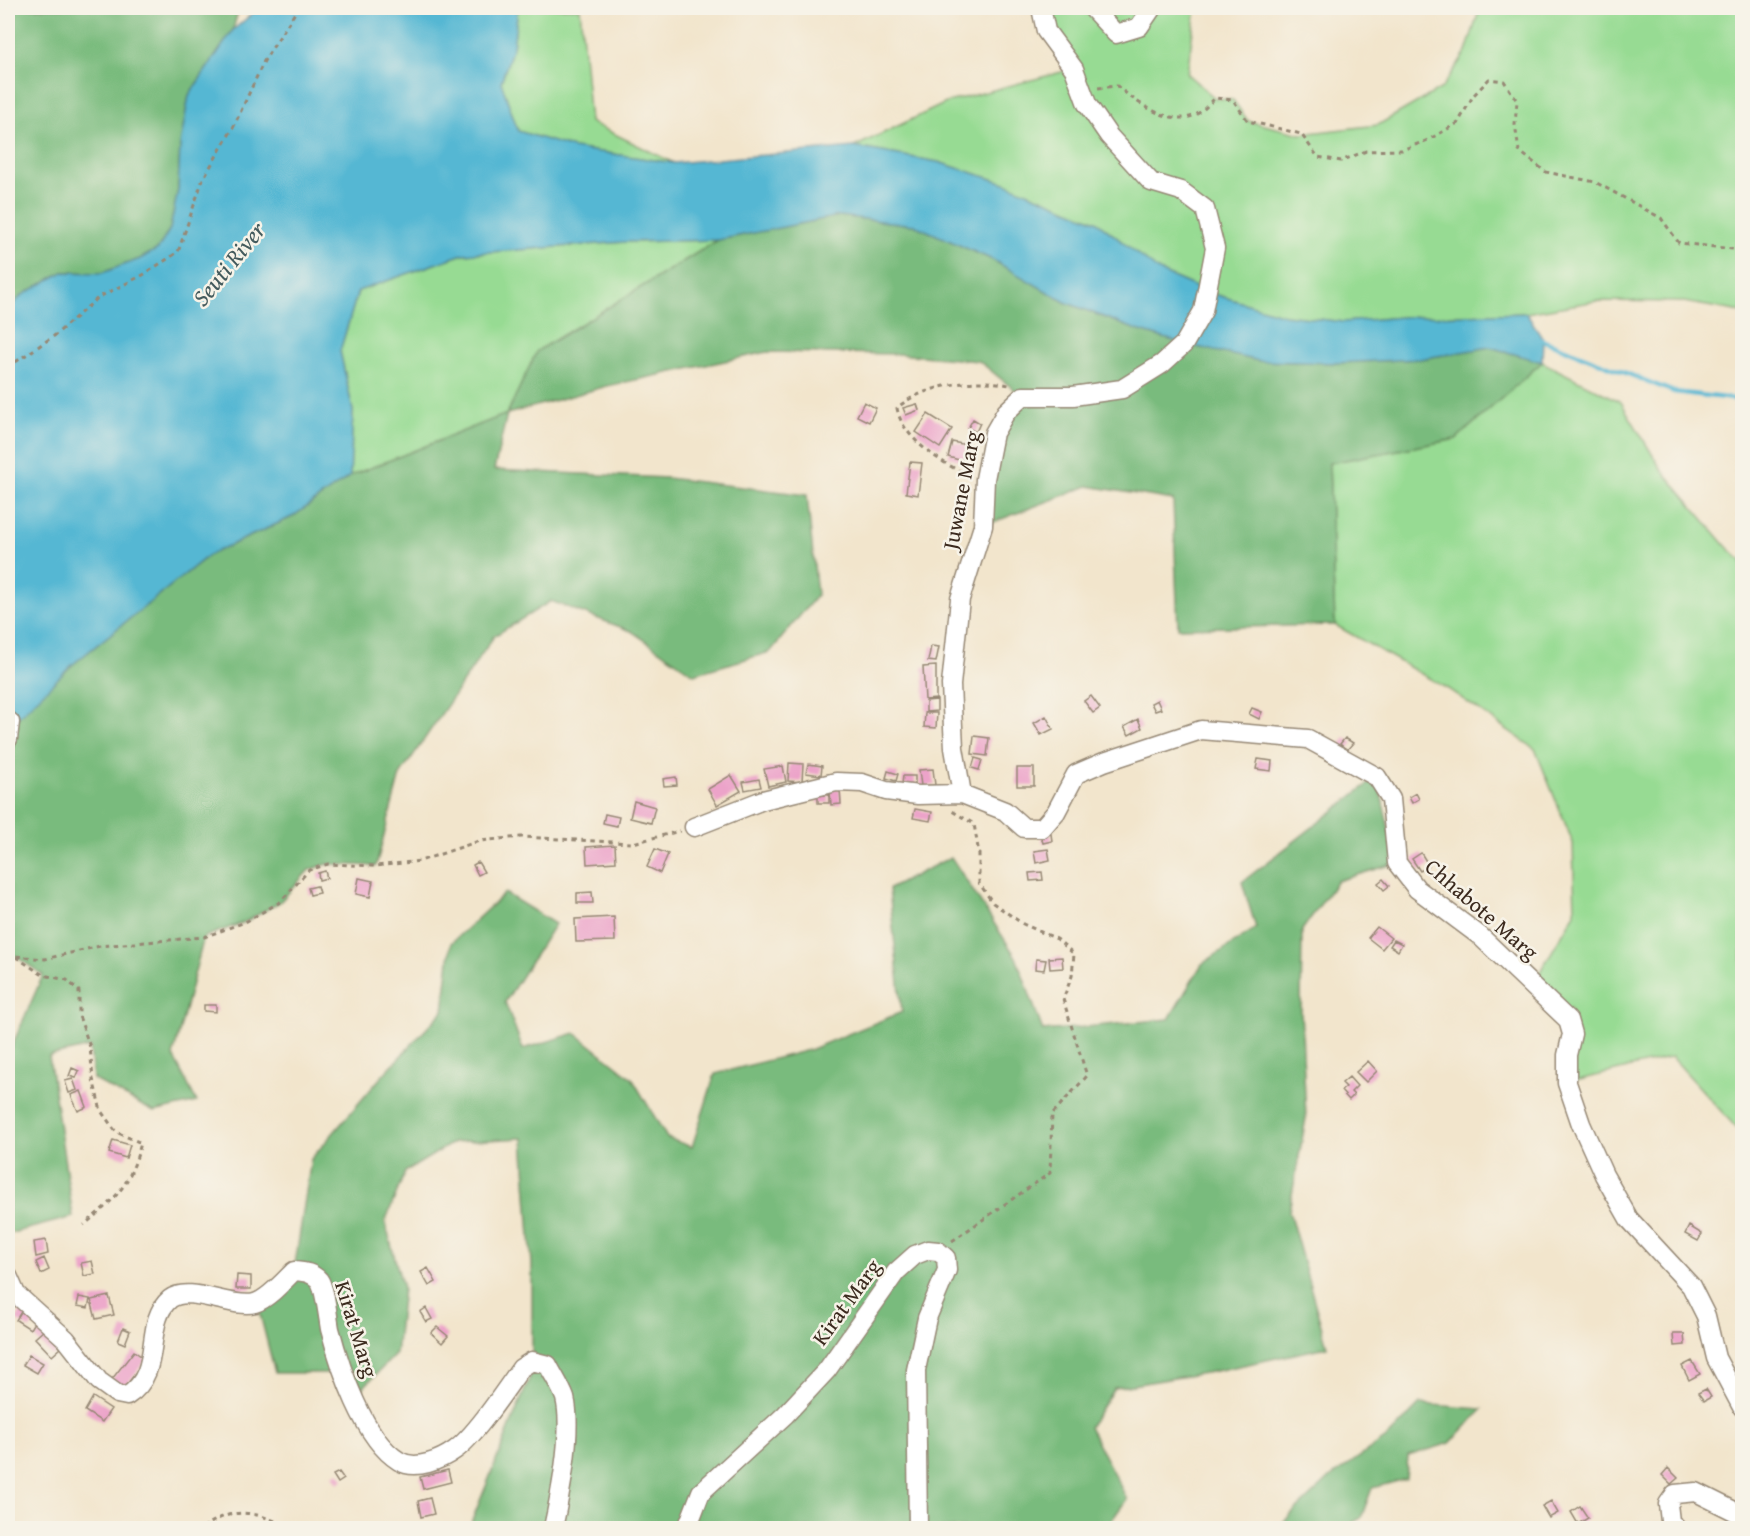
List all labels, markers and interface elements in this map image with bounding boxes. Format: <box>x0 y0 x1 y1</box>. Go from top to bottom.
water label: Seuti River <box>184 213 274 313</box>
street label: Juwane Marg <box>933 428 988 555</box>
street label: Chhabote Marg <box>1418 851 1546 967</box>
street label: Kirat Marg <box>804 1252 888 1352</box>
street label: Kirat Marg <box>327 1277 387 1381</box>

